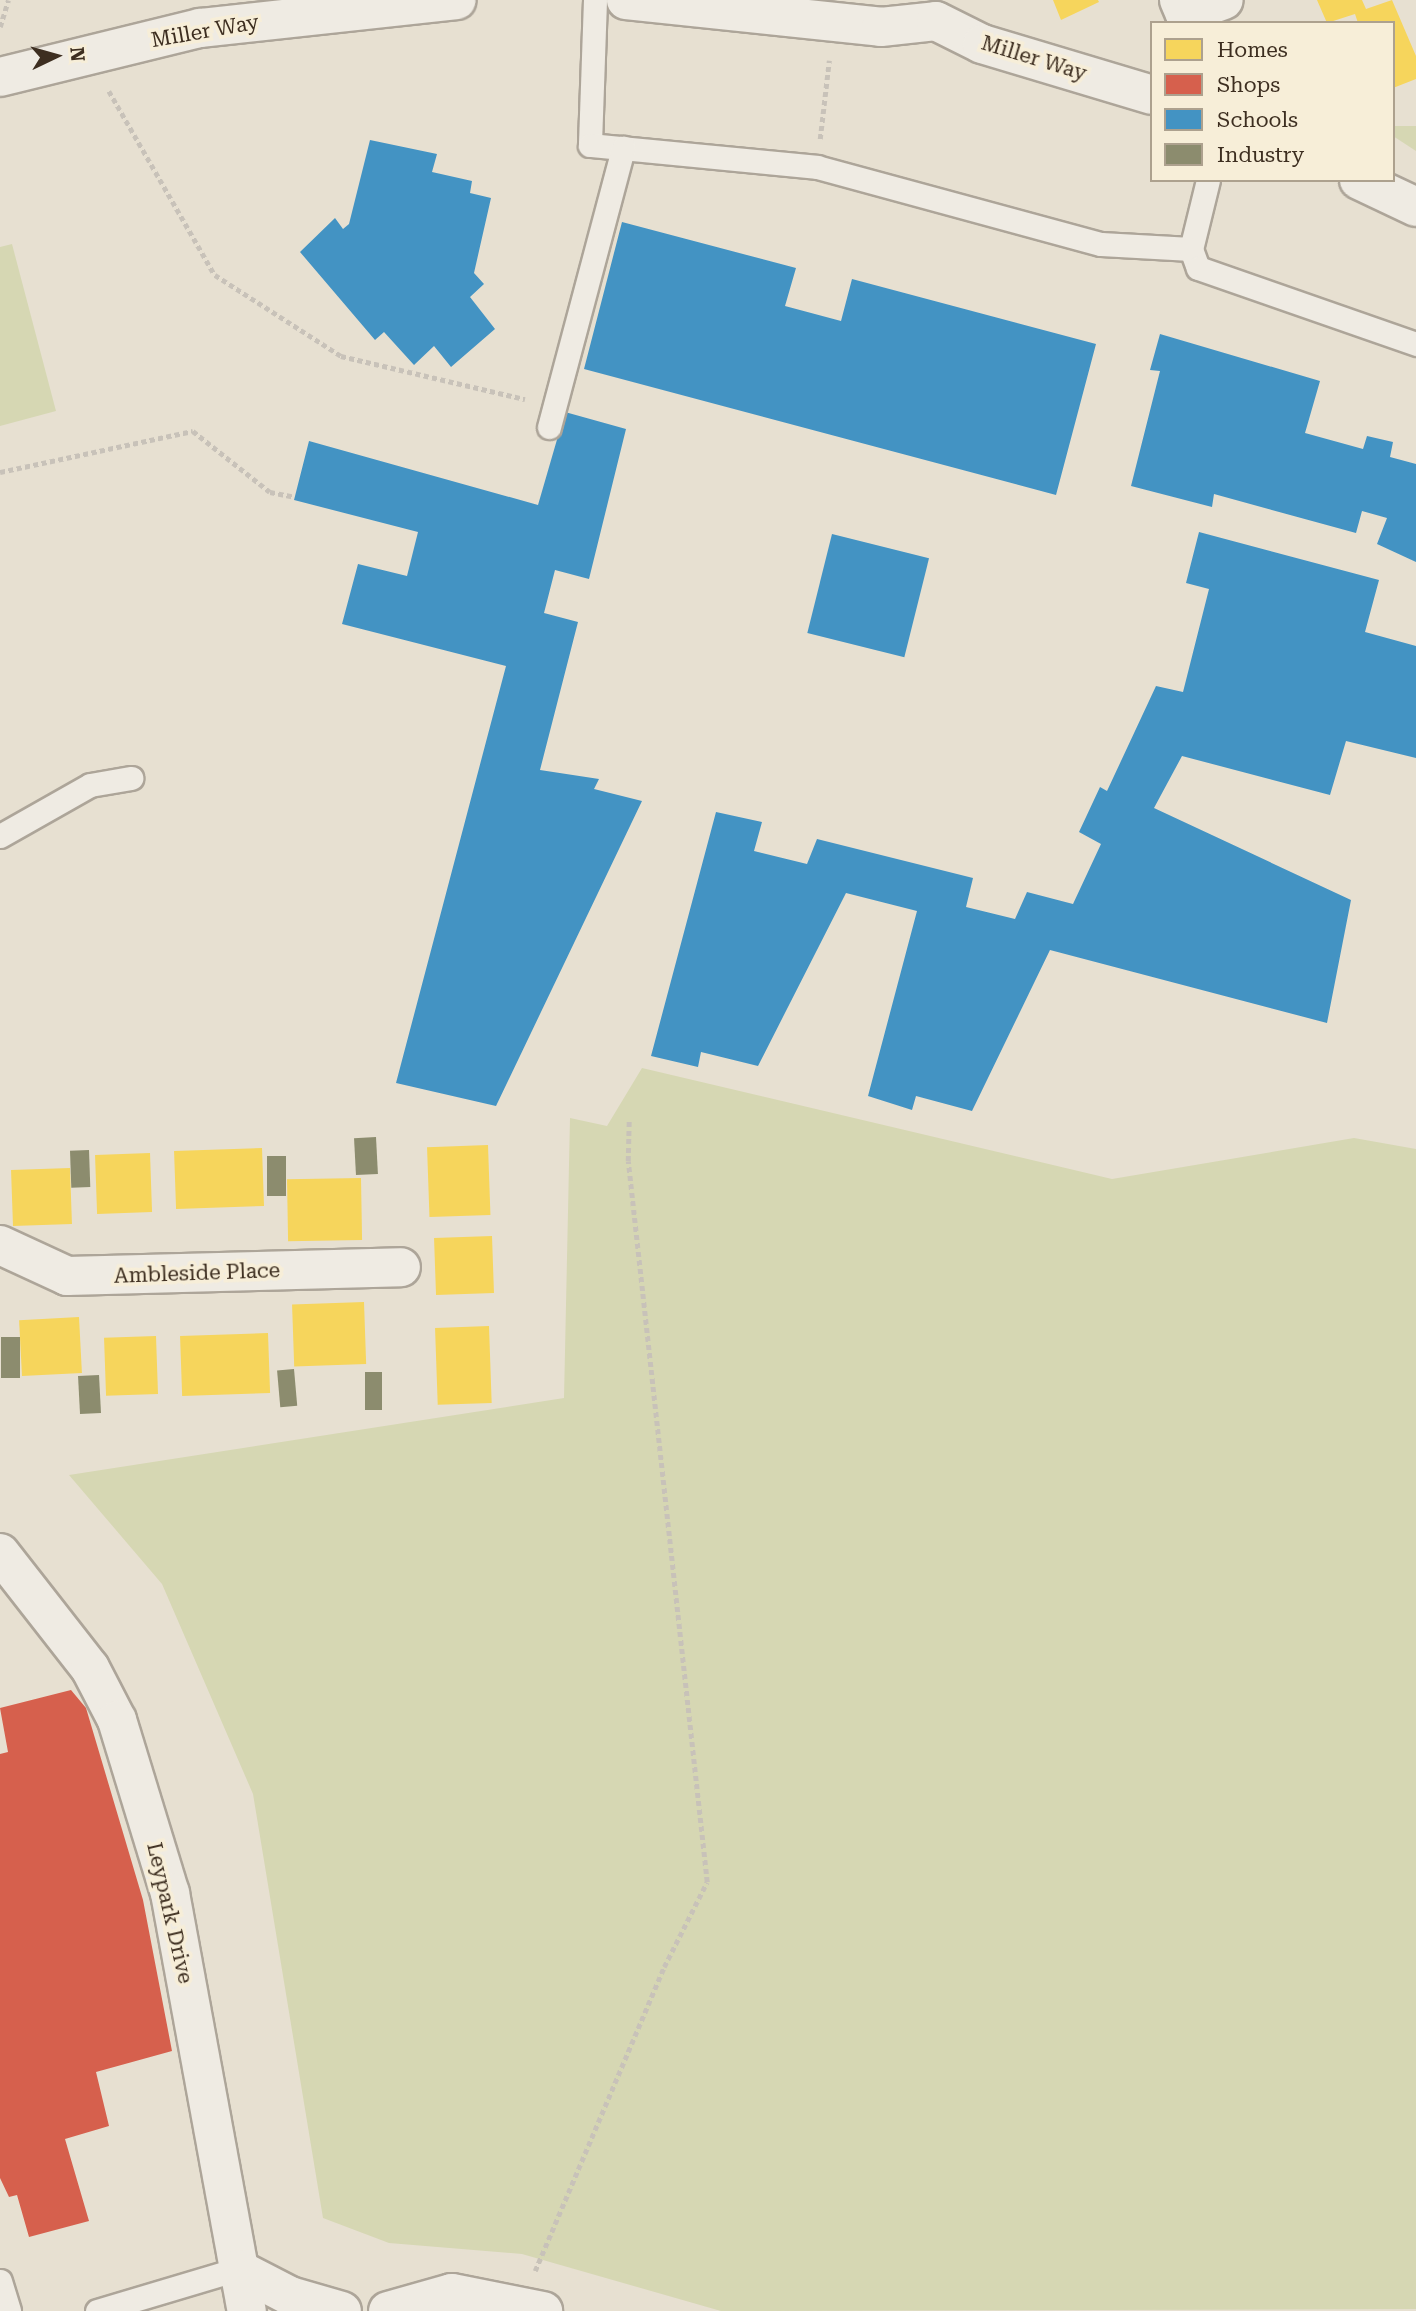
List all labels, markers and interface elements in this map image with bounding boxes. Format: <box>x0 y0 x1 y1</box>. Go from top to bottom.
street label: Miller Way <box>149 9 261 53</box>
north arrow <box>21 21 91 91</box>
legend <box>1150 21 1395 182</box>
street label: Miller Way <box>978 30 1090 86</box>
text: Homes <box>1217 38 1288 62</box>
text: N <box>65 46 90 62</box>
text: Shops <box>1217 73 1280 97</box>
text: Schools <box>1217 108 1298 132</box>
text: Industry <box>1217 143 1304 167</box>
street label: Ambleside Place <box>113 1258 281 1288</box>
street label: Leypark Drive <box>142 1840 198 1986</box>

